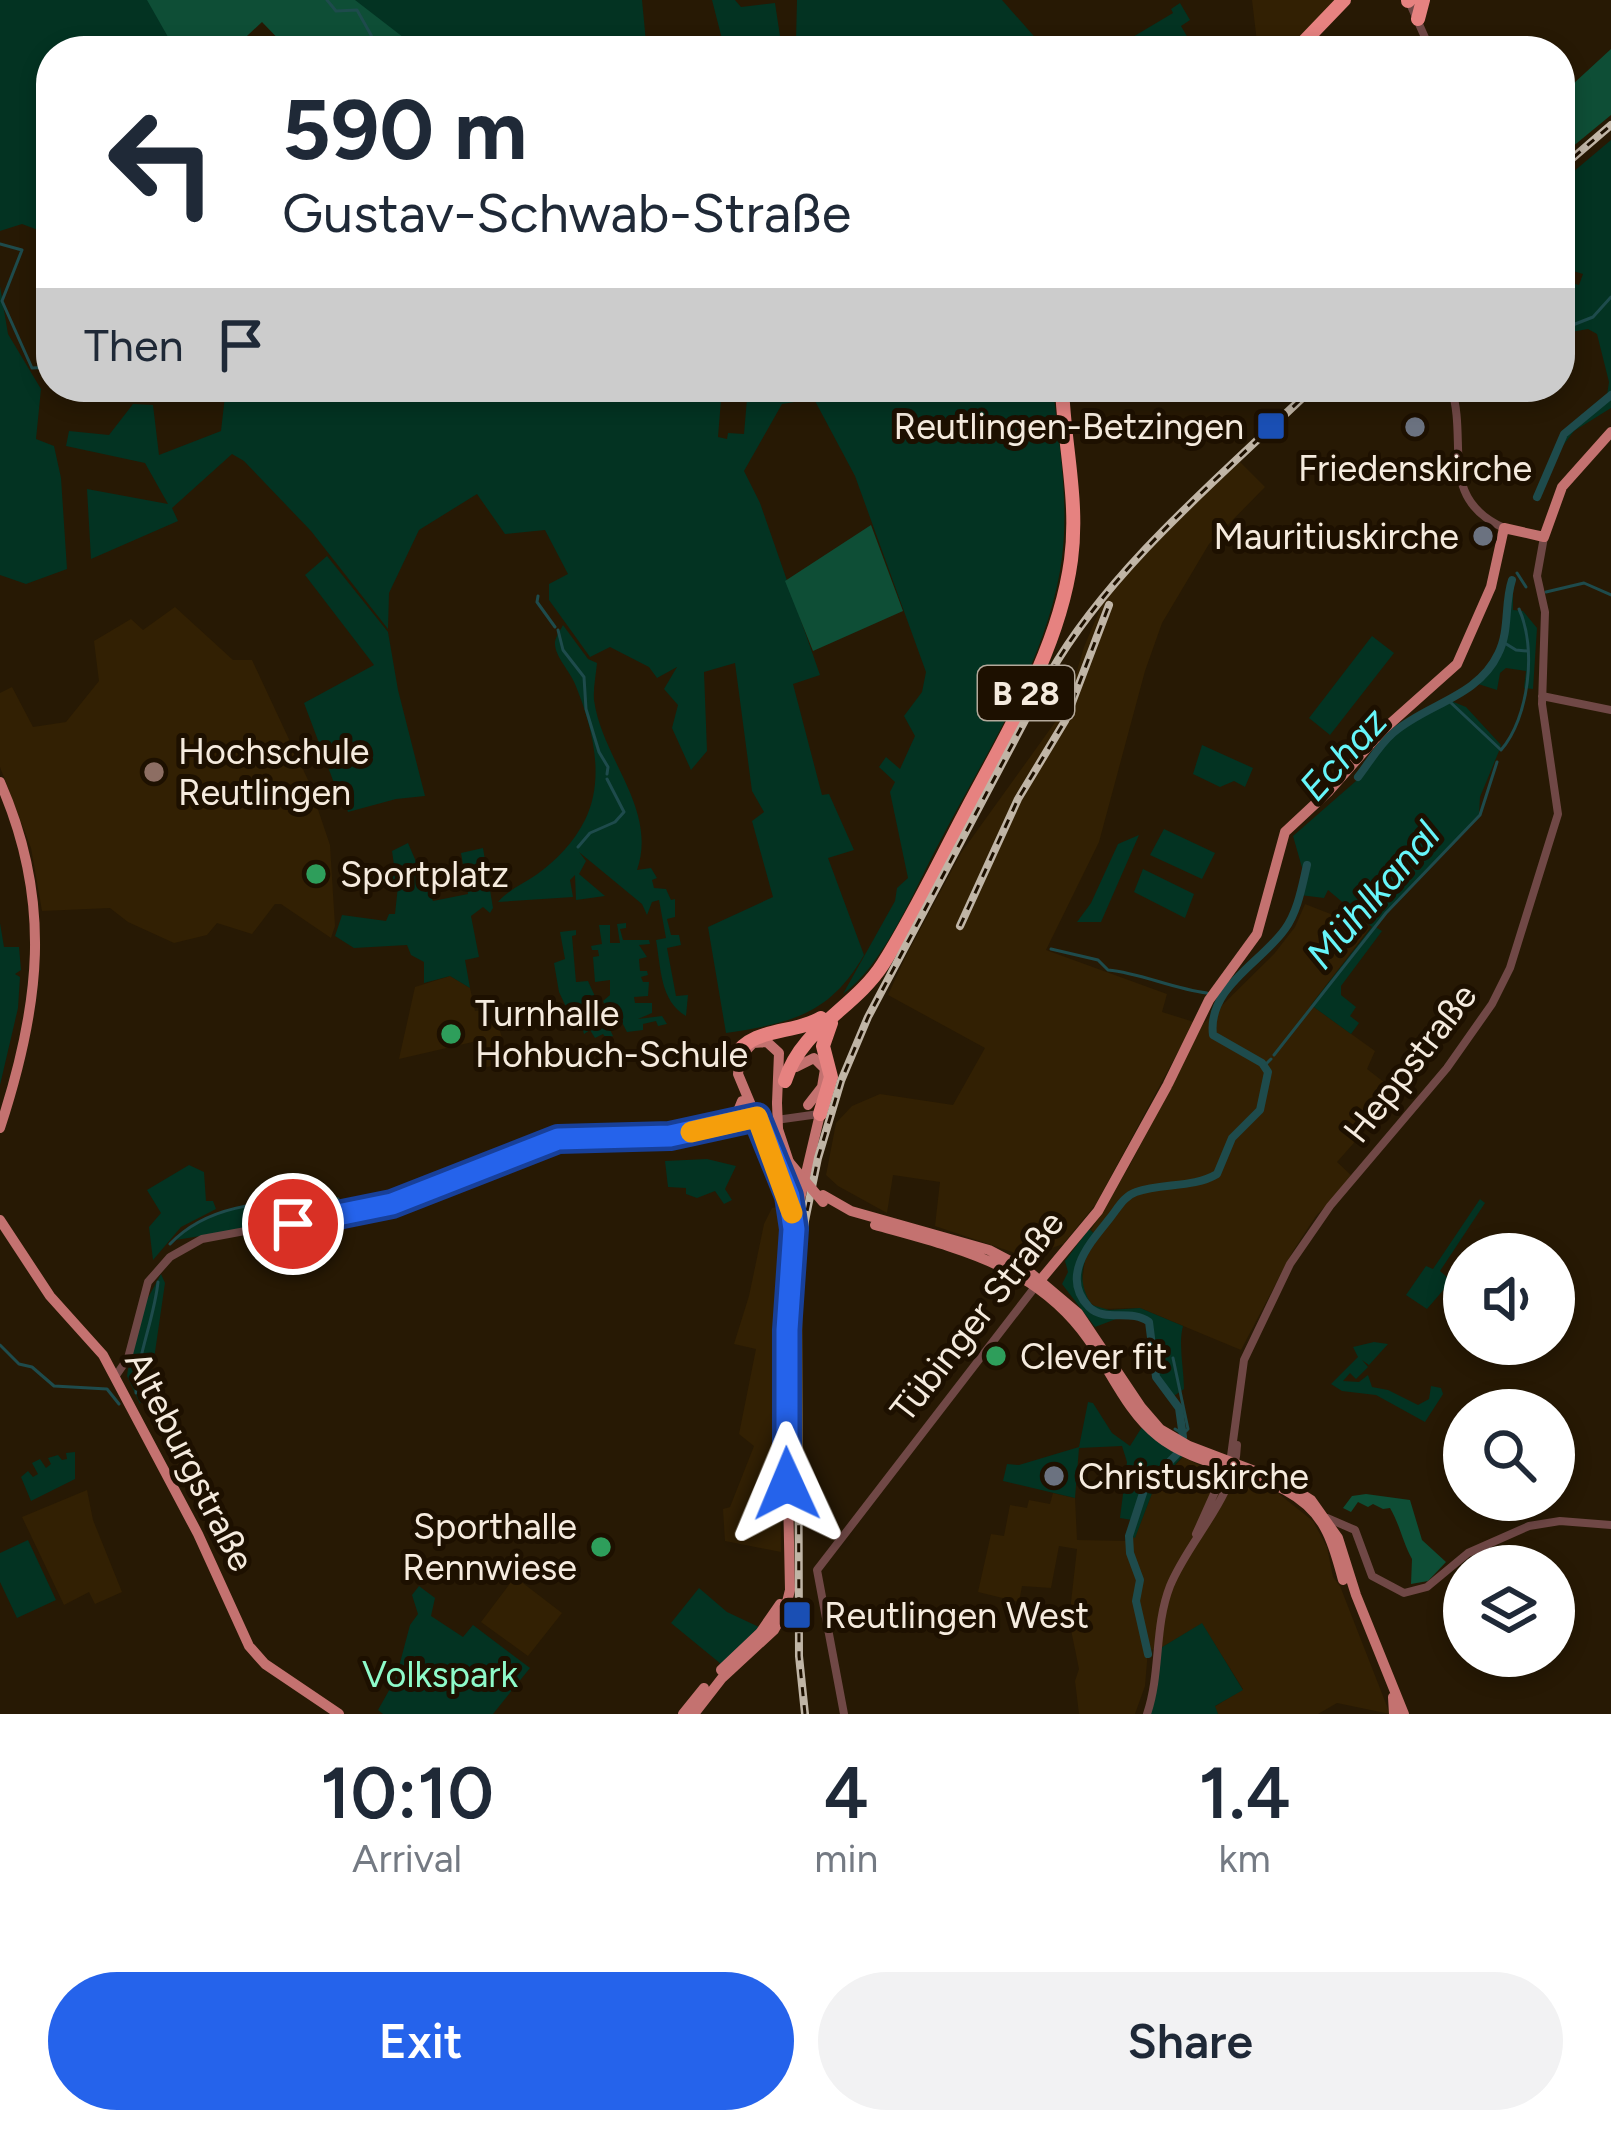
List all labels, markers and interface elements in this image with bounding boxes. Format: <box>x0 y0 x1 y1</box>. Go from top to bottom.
text: 590 m <box>282 79 527 180</box>
icon: left <box>84 84 240 240</box>
text: Gustav-Schwab-Straße <box>282 181 851 246</box>
icon: arrive <box>208 312 274 378</box>
text: Then <box>84 318 184 372</box>
place label: Reutlingen-Betzingen <box>894 405 1244 448</box>
marker: Reutlingen-Betzingen <box>1255 410 1287 442</box>
marker: Friedenskirche <box>1402 414 1428 440</box>
place label: Friedenskirche <box>1298 447 1532 490</box>
place label: Mauritiuskirche <box>1214 515 1459 558</box>
marker: Mauritiuskirche <box>1470 523 1496 549</box>
road number: B 28 <box>978 666 1074 720</box>
water label: Echaz <box>1289 698 1397 810</box>
place label: Hochschule Reutlingen <box>178 730 369 814</box>
marker: Hochschule Reutlingen <box>141 759 167 785</box>
water label: Mühlkanal <box>1296 811 1450 978</box>
place label: Sportplatz <box>340 853 509 896</box>
marker: Sportplatz <box>303 861 329 887</box>
street label: Heppstraße <box>1335 975 1485 1151</box>
place label: Turnhalle Hohbuch-Schule <box>475 992 748 1076</box>
marker: Turnhalle Hohbuch-Schule <box>438 1021 464 1047</box>
pin <box>242 1173 344 1275</box>
icon: arrive <box>260 1191 326 1257</box>
street label: Tübinger Straße <box>881 1202 1073 1430</box>
map controls <box>1443 1233 1575 1677</box>
button: sound <box>1443 1233 1575 1365</box>
place label: Clever fit <box>1020 1335 1167 1378</box>
marker: Clever fit <box>983 1343 1009 1369</box>
street label: Alteburgstraße <box>116 1344 264 1578</box>
button: search <box>1443 1389 1575 1521</box>
position arrow <box>724 1421 850 1547</box>
place label: Christuskirche <box>1078 1455 1309 1498</box>
marker: Christuskirche <box>1041 1463 1067 1489</box>
place label: Sporthalle Rennwiese <box>402 1505 577 1589</box>
marker: Sporthalle Rennwiese <box>588 1534 614 1560</box>
button: layers <box>1443 1545 1575 1677</box>
place label: Reutlingen West <box>824 1594 1089 1637</box>
marker: Reutlingen West <box>781 1599 813 1631</box>
park label: Volkspark <box>362 1653 518 1696</box>
text: 10:10 <box>320 1750 494 1836</box>
text: 4 <box>824 1750 869 1836</box>
text: 1.4 <box>1199 1750 1291 1836</box>
text: Arrival <box>352 1835 462 1882</box>
text: min <box>814 1835 878 1882</box>
text: km <box>1219 1835 1271 1882</box>
button: Exit <box>48 1972 794 2110</box>
button: Share <box>818 1972 1563 2110</box>

